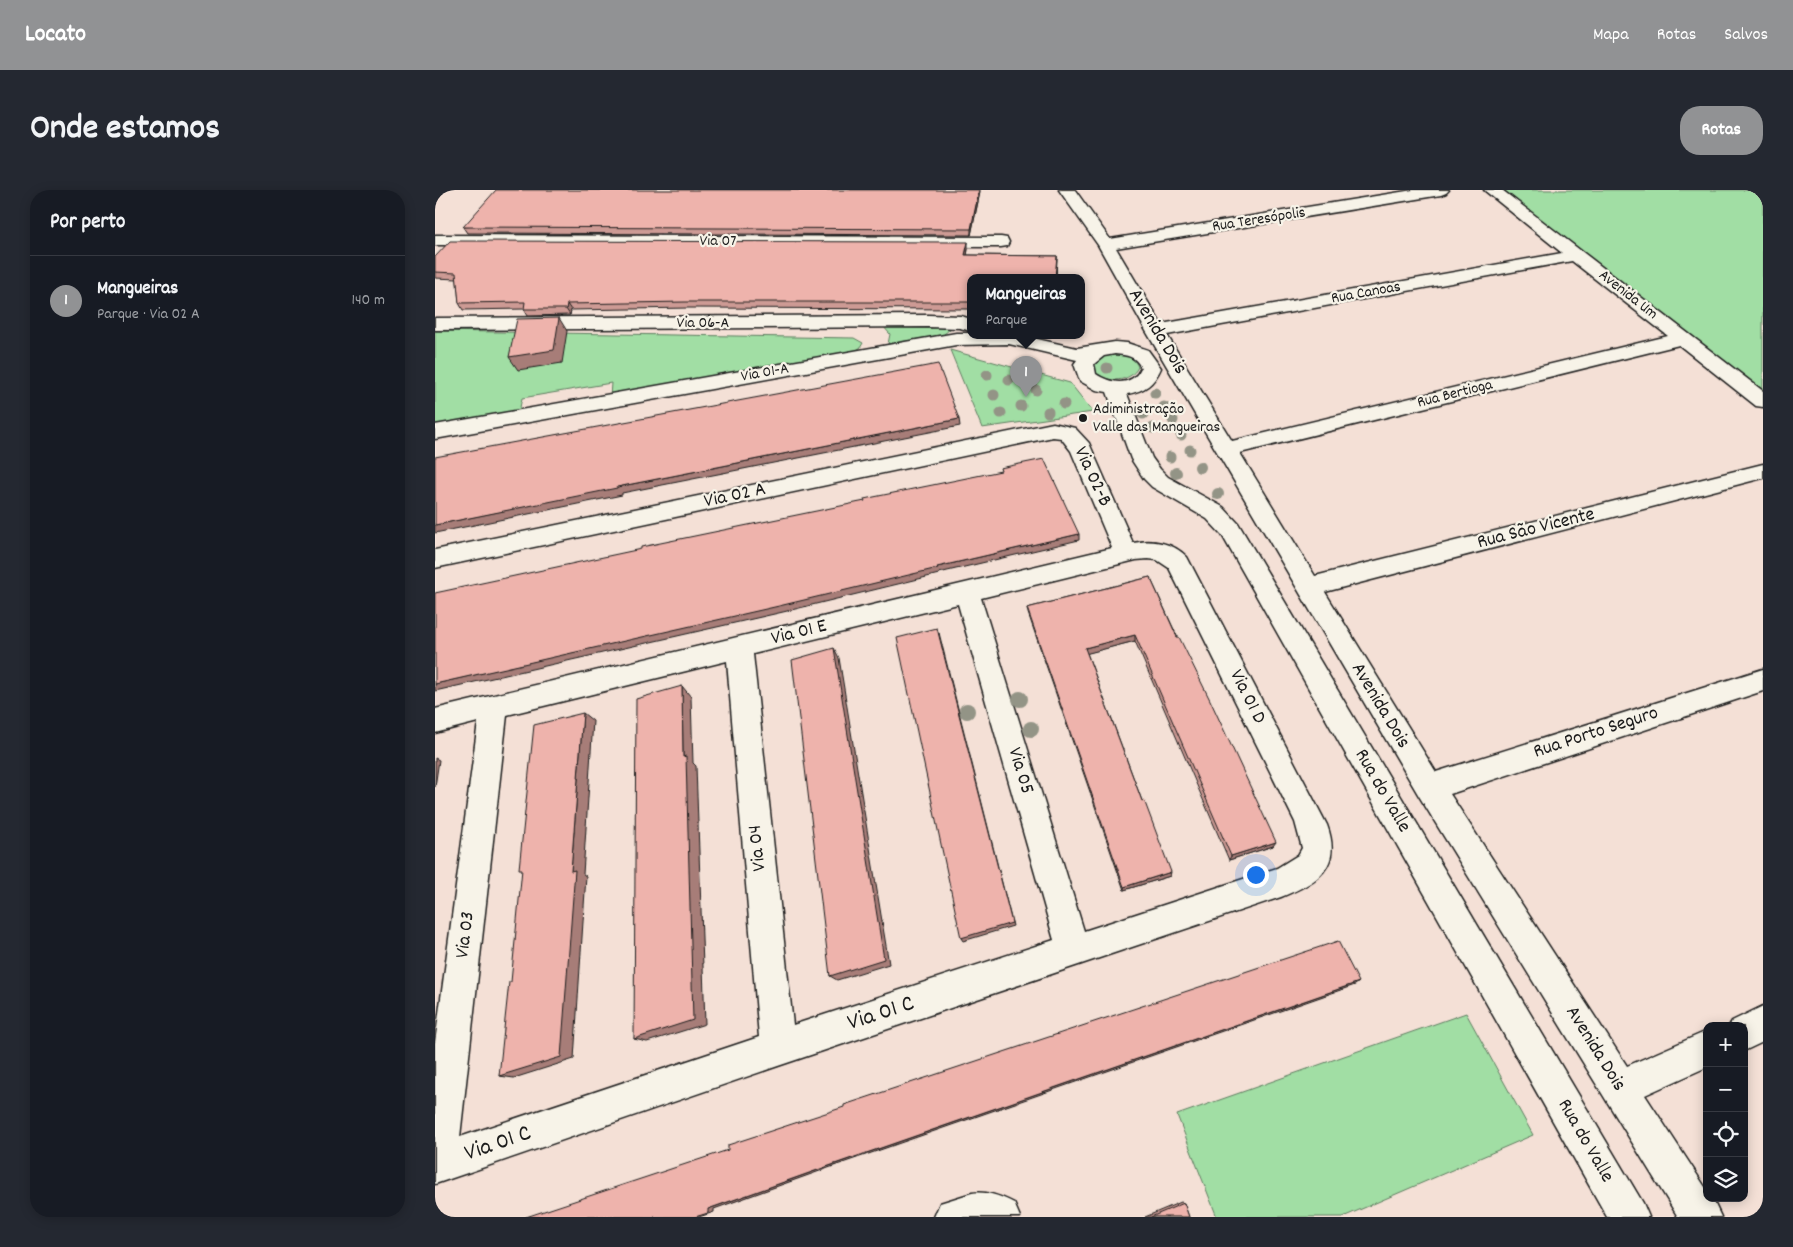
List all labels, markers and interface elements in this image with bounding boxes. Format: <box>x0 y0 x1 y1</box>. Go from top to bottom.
text: Locato <box>25 18 86 52</box>
text: Mapa <box>1593 23 1629 48</box>
text: Rotas <box>1657 23 1696 48</box>
text: Salvos <box>1724 23 1768 48</box>
text: Onde estamos <box>30 105 220 155</box>
button: Rotas <box>1680 106 1763 155</box>
street label: Rua Teresópolis <box>1211 201 1308 239</box>
text: Por perto <box>50 208 125 238</box>
street label: Via 07 <box>700 230 736 253</box>
street label: Avenida Um <box>1593 264 1663 326</box>
popup <box>967 274 1085 339</box>
text: Mangueiras <box>97 276 178 303</box>
street label: Rua Canoas <box>1330 276 1403 310</box>
text: Mangueiras <box>985 282 1067 309</box>
street label: Avenida Dois <box>1120 284 1194 380</box>
text: 1 <box>64 289 68 312</box>
text: 140 m <box>351 289 385 312</box>
text: Parque · Via 02 A <box>97 303 200 326</box>
text: Parque <box>985 309 1027 332</box>
street label: Via 06-A <box>677 312 730 335</box>
pin: 1 <box>1010 356 1042 397</box>
street label: Via 01-A <box>739 357 791 389</box>
street label: Rua Bertioga <box>1415 373 1496 414</box>
place label: Adiministração Valle das Mangueiras <box>1093 398 1221 439</box>
marker: Adiministração Valle das Mangueiras <box>1077 412 1089 424</box>
street label: Via 02-B <box>1066 442 1118 512</box>
street label: Via 02 A <box>702 476 768 516</box>
street label: Rua São Vicente <box>1474 501 1598 557</box>
street label: Via 01 E <box>768 613 830 653</box>
street label: Avenida Dois <box>1343 658 1417 754</box>
street label: Via 01 D <box>1221 665 1273 729</box>
street label: Rua Porto Seguro <box>1530 700 1662 766</box>
street label: Via 05 <box>1000 744 1040 798</box>
street label: Rua do Valle <box>1347 744 1417 838</box>
street label: Via 04 <box>742 823 774 873</box>
your location <box>1243 862 1269 888</box>
street label: Via 03 <box>449 910 483 960</box>
street label: Via 01 C <box>843 987 919 1041</box>
street label: Avenida Dois <box>1558 1001 1632 1097</box>
map controls <box>1703 1022 1748 1202</box>
button: + <box>1703 1022 1748 1067</box>
button: − <box>1703 1067 1748 1112</box>
street label: Rua do Valle <box>1550 1094 1620 1188</box>
button: locate <box>1703 1112 1748 1157</box>
street label: Via 01 C <box>460 1117 536 1171</box>
button: layers <box>1703 1157 1748 1202</box>

